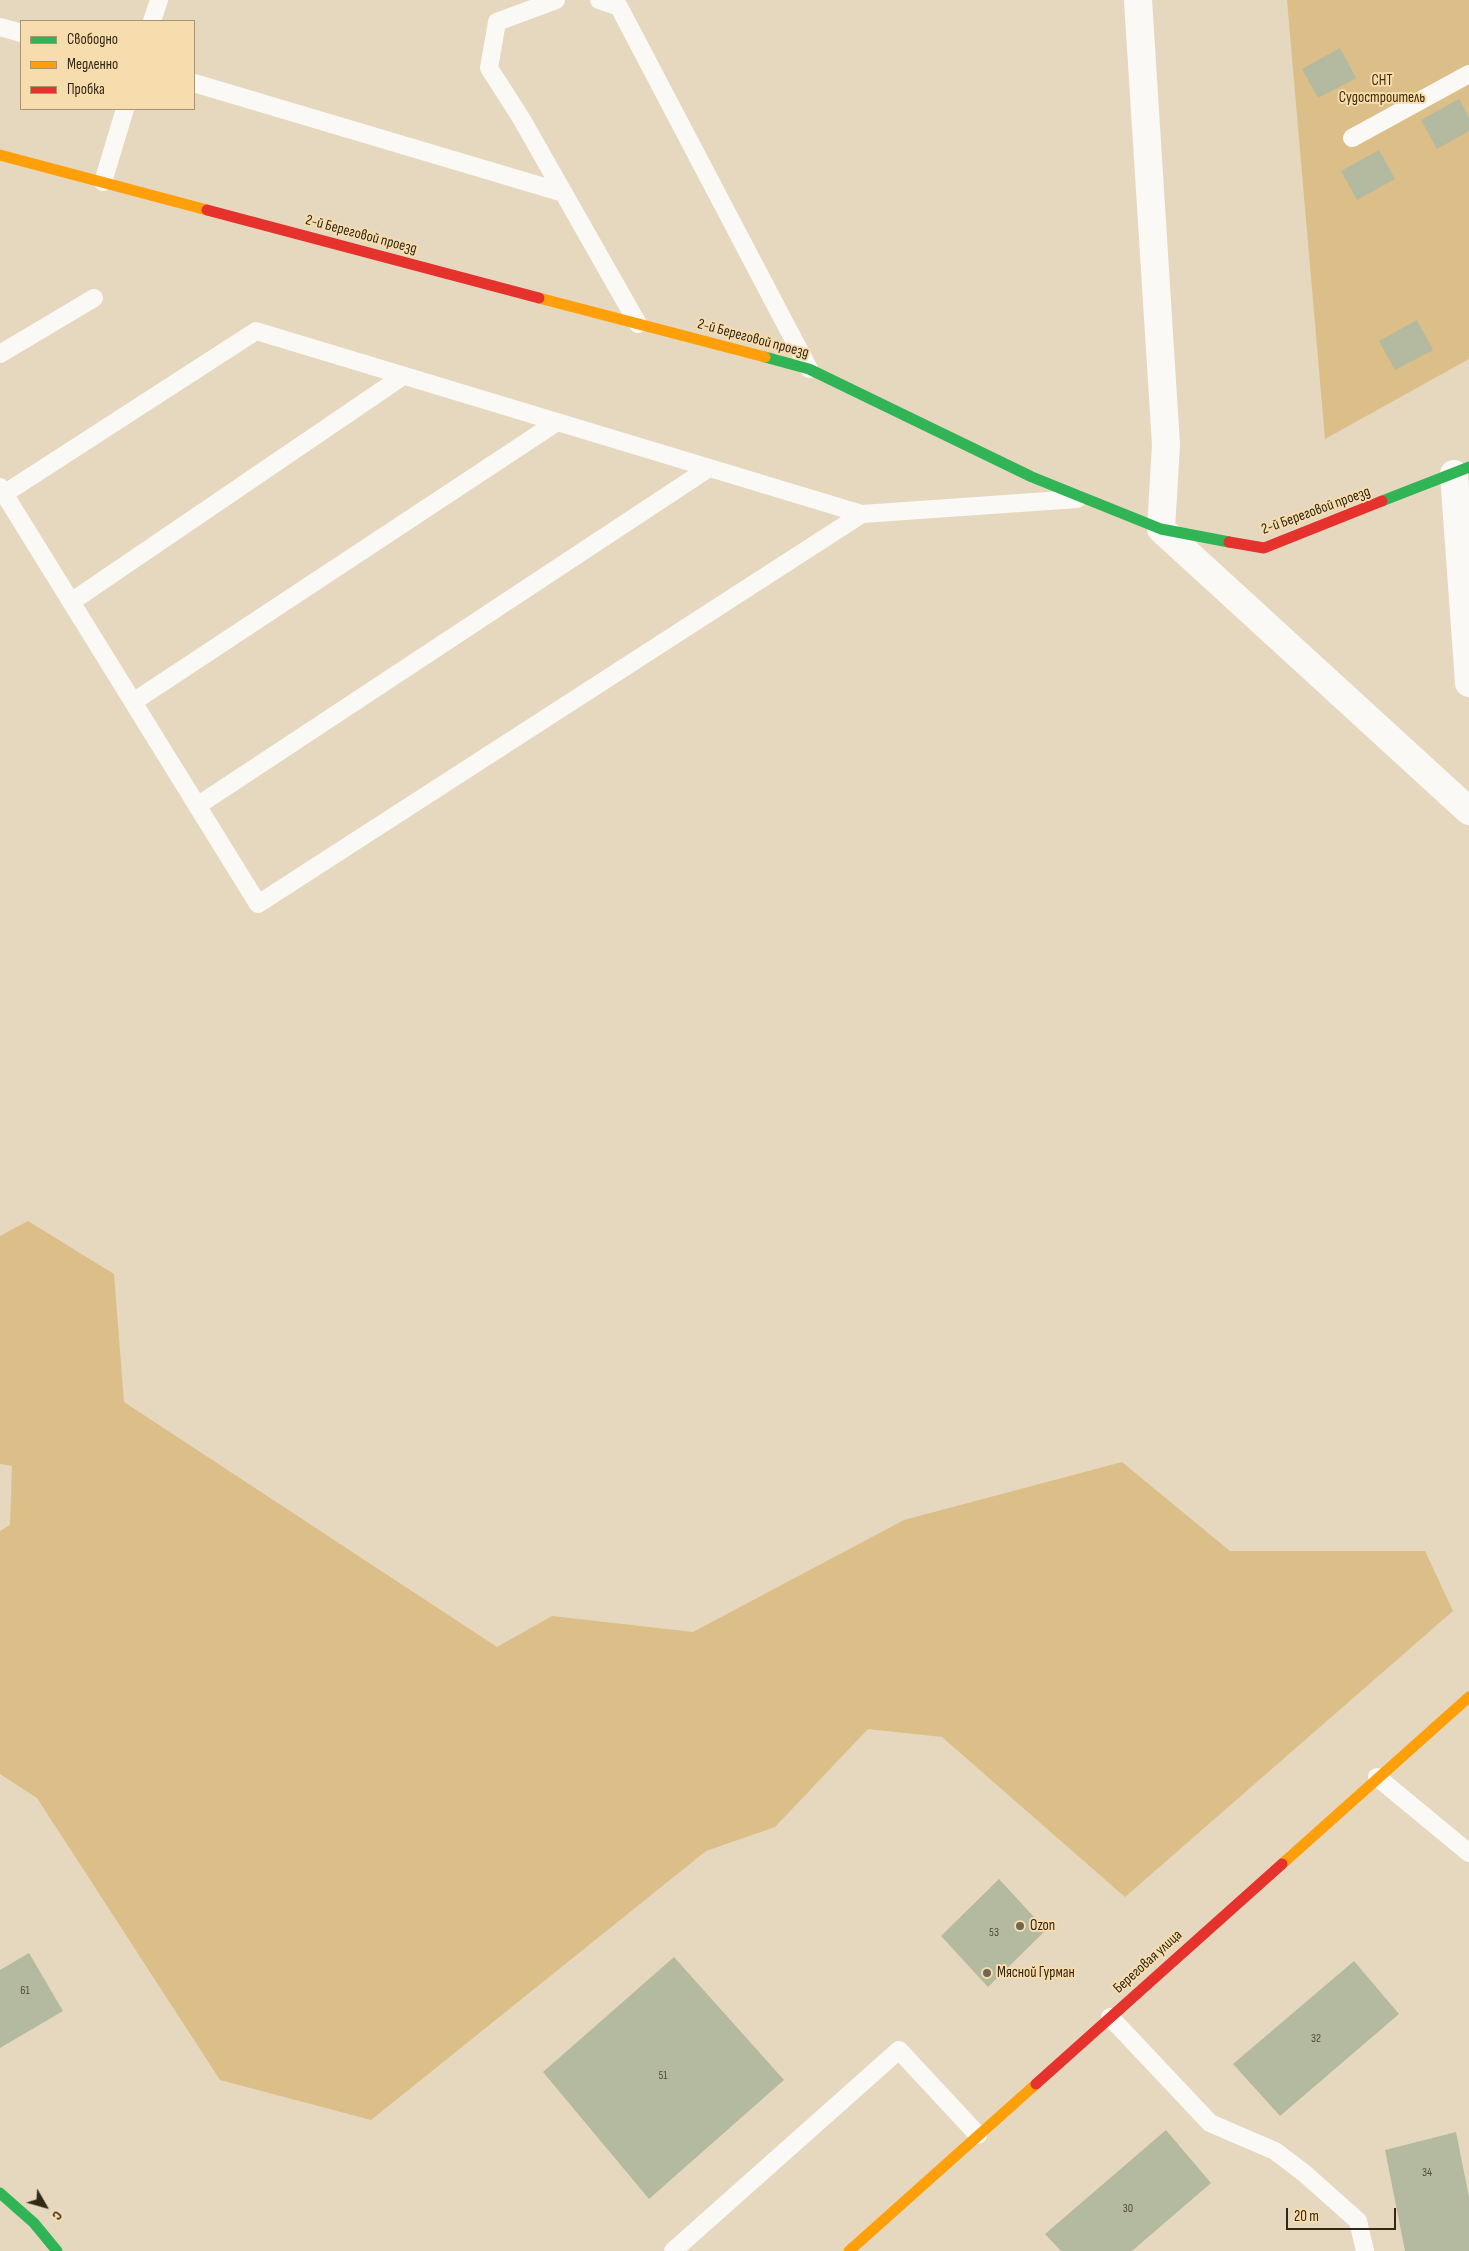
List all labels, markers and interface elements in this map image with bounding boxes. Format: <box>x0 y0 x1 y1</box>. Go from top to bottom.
legend <box>20 20 195 110</box>
text: Свободно <box>67 30 118 49</box>
text: Медленно <box>67 55 118 74</box>
park label: СНТ Судостроитель <box>1339 72 1425 107</box>
text: Пробка <box>67 80 105 99</box>
street label: 2-й Береговой проезд <box>303 211 419 259</box>
street label: 2-й Береговой проезд <box>695 315 811 363</box>
street label: 2-й Береговой проезд <box>1259 483 1373 539</box>
place label: Ozon <box>1030 1917 1055 1935</box>
marker: Ozon <box>1014 1920 1026 1932</box>
house number: 53 <box>989 1926 999 1940</box>
street label: Береговая улица <box>1110 1926 1186 1998</box>
place label: Мясной Гурман <box>997 1964 1075 1982</box>
marker: Мясной Гурман <box>981 1967 993 1979</box>
house number: 61 <box>20 1984 30 1998</box>
house number: 32 <box>1311 2032 1321 2046</box>
house number: 51 <box>658 2069 668 2083</box>
house number: 34 <box>1422 2166 1432 2180</box>
north arrow <box>20 2181 70 2231</box>
scale bar <box>1289 2198 1399 2230</box>
house number: 30 <box>1123 2202 1133 2216</box>
text: С <box>48 2207 66 2224</box>
text: 20 m <box>1294 2207 1319 2226</box>

